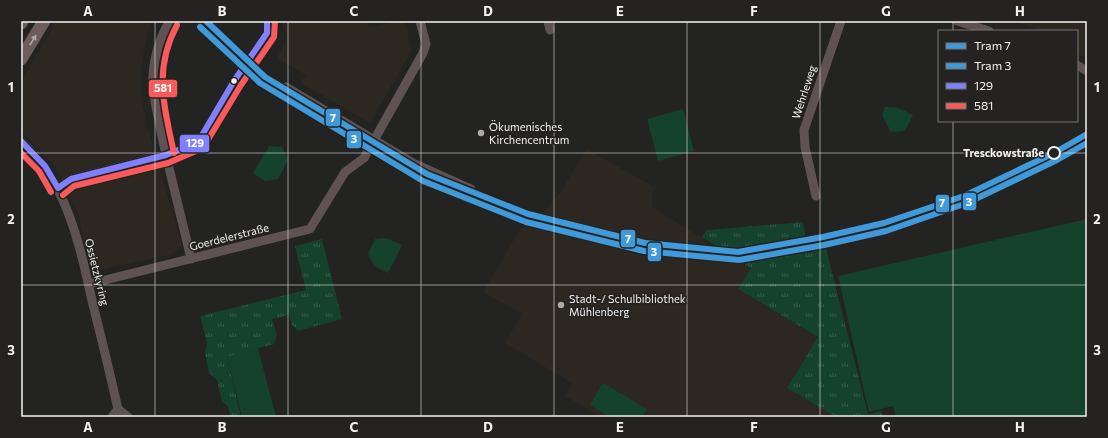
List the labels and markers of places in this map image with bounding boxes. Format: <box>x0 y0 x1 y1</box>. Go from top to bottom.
unlabelled marker <box>229 76 239 86</box>
place label: Ökumenisches Kirchencentrum <box>489 119 569 146</box>
marker: Ökumenisches Kirchencentrum <box>476 128 486 138</box>
place label: Tresckowstraße <box>963 146 1044 159</box>
marker: Tresckowstraße <box>1047 146 1061 160</box>
place label: Stadt-/ Schulbibliothek Mühlenberg <box>569 292 686 318</box>
marker: Stadt-/ Schulbibliothek Mühlenberg <box>556 300 566 310</box>

